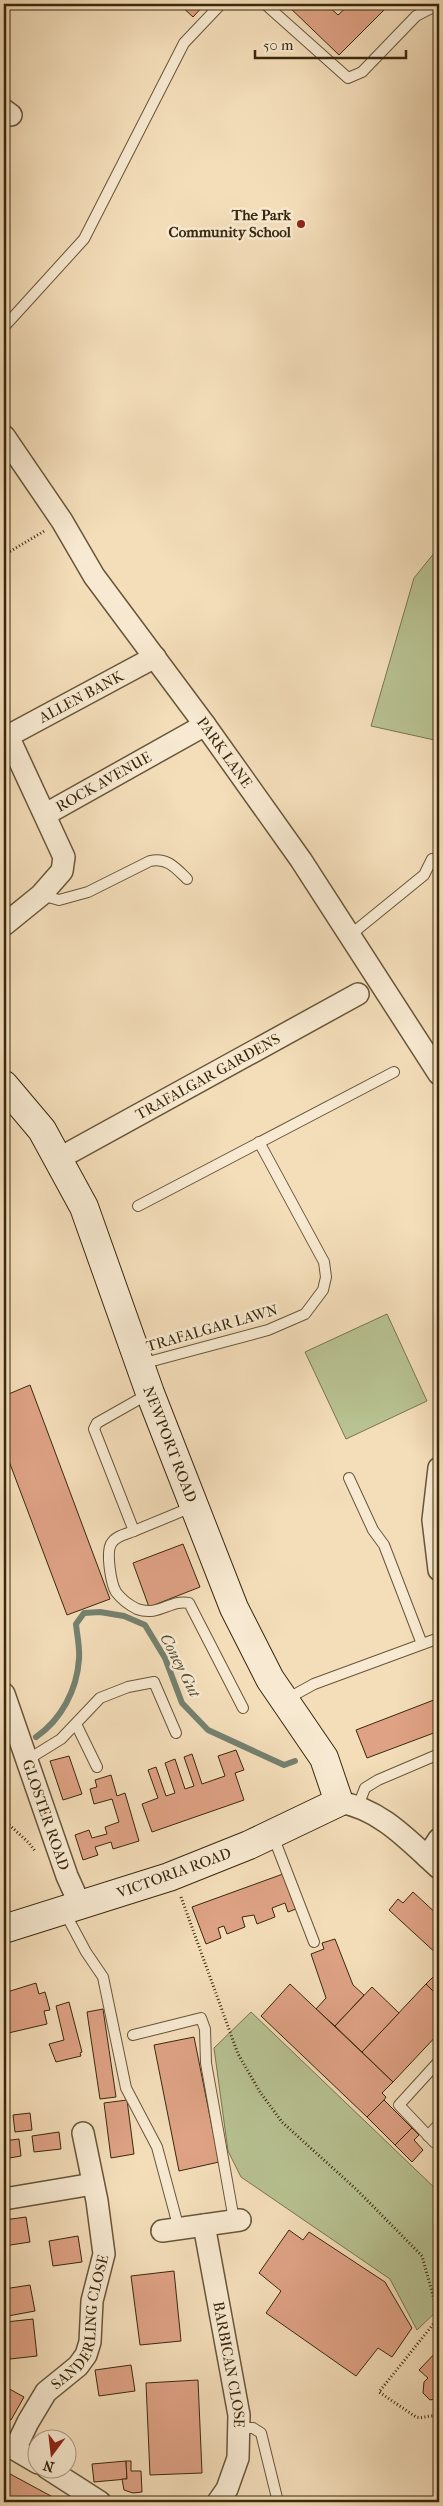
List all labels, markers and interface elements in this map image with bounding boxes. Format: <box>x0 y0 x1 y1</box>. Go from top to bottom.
scale bar <box>255 28 407 60</box>
text: 50 m <box>263 36 294 54</box>
place label: The Park Community School <box>169 206 292 241</box>
marker: The Park Community School <box>295 218 307 230</box>
street label: ALLEN BANK <box>35 666 127 727</box>
street label: PARK LANE <box>193 713 256 791</box>
street label: ROCK AVENUE <box>53 748 154 816</box>
street label: TRAFALGAR GARDENS <box>132 1029 284 1124</box>
street label: TRAFALGAR LAWN <box>144 1300 280 1355</box>
street label: NEWPORT ROAD <box>139 1384 201 1505</box>
water label: Coney Gut <box>156 1630 205 1701</box>
street label: GLOSTER ROAD <box>18 1757 73 1873</box>
street label: VICTORIA ROAD <box>113 1844 234 1902</box>
street label: SANDERLING CLOSE <box>47 2253 112 2393</box>
street label: BARBICAN CLOSE <box>209 2300 249 2428</box>
north arrow <box>28 2428 78 2478</box>
text: N <box>41 2456 56 2476</box>

